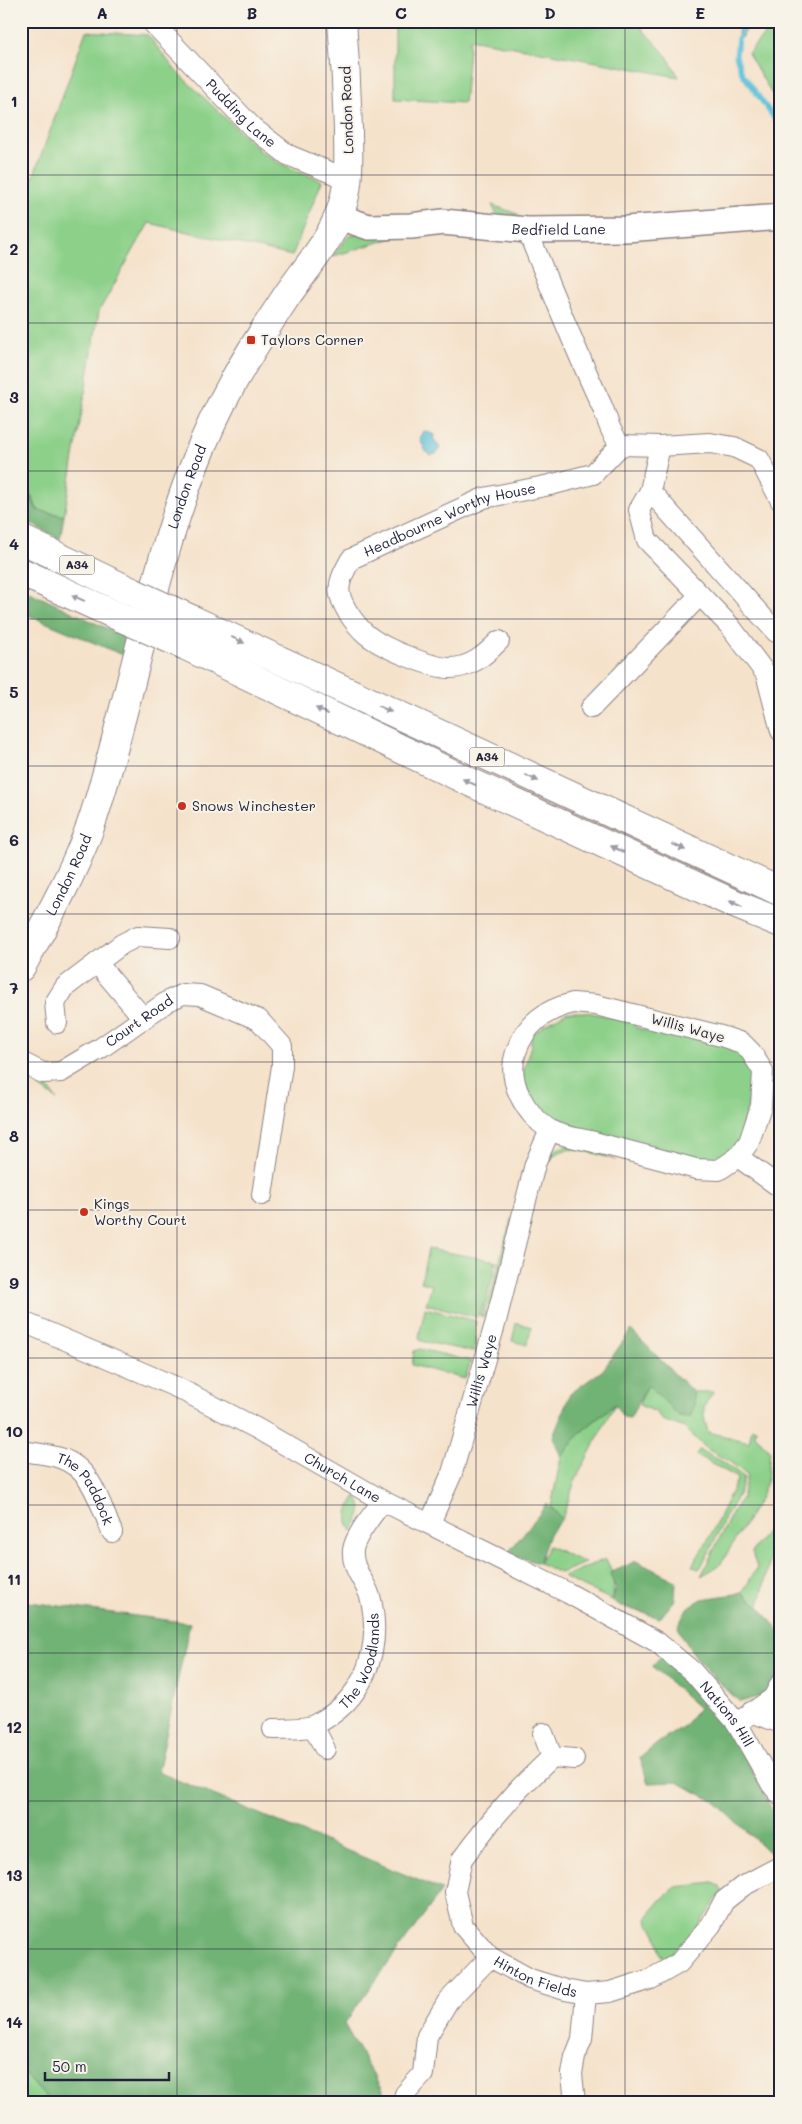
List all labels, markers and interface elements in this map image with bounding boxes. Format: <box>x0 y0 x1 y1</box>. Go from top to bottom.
text: A <box>96 2 108 23</box>
text: B <box>247 2 257 23</box>
text: C <box>395 2 407 23</box>
text: D <box>544 2 556 23</box>
text: E <box>695 2 705 23</box>
street label: London Road <box>335 66 358 154</box>
street label: Pudding Lane <box>202 74 280 151</box>
text: 1 <box>10 90 18 111</box>
street label: Bedfield Lane <box>511 219 606 239</box>
text: 2 <box>10 238 19 259</box>
place label: Taylors Corner <box>261 330 364 349</box>
marker: Taylors Corner <box>245 334 257 346</box>
text: 3 <box>9 386 19 407</box>
street label: London Road <box>163 442 210 531</box>
street label: Headbourne Worthy House <box>360 478 537 561</box>
text: 4 <box>9 533 19 554</box>
road number: A34 <box>60 556 94 574</box>
one-way arrow <box>71 594 85 602</box>
one-way arrow <box>230 636 245 644</box>
text: 5 <box>9 681 19 702</box>
one-way arrow <box>378 705 392 713</box>
one-way arrow <box>315 707 330 716</box>
road number: A34 <box>470 748 504 766</box>
one-way arrow <box>525 774 539 782</box>
one-way arrow <box>462 777 476 785</box>
place label: Snows Winchester <box>192 796 316 815</box>
marker: Snows Winchester <box>176 800 188 812</box>
text: 6 <box>9 829 19 850</box>
street label: London Road <box>41 831 96 919</box>
one-way arrow <box>672 843 686 851</box>
one-way arrow <box>610 845 624 853</box>
one-way arrow <box>729 900 743 908</box>
text: 7 <box>10 977 19 998</box>
street label: Court Road <box>101 990 177 1051</box>
street label: Willis Waye <box>649 1008 727 1047</box>
text: 8 <box>9 1125 19 1146</box>
place label: Kings Worthy Court <box>94 1194 187 1229</box>
marker: Kings Worthy Court <box>78 1206 90 1218</box>
text: 9 <box>9 1272 19 1293</box>
street label: Willis Waye <box>461 1331 501 1410</box>
text: 10 <box>5 1420 23 1441</box>
street label: The Paddock <box>55 1448 118 1528</box>
street label: Church Lane <box>301 1448 385 1507</box>
text: 11 <box>7 1568 21 1589</box>
street label: The Woodlands <box>335 1612 383 1713</box>
street label: Nations Hill <box>696 1677 758 1750</box>
text: 12 <box>6 1716 22 1737</box>
text: 13 <box>6 1864 23 1885</box>
street label: Hinton Fields <box>491 1951 579 2001</box>
text: 14 <box>5 2011 23 2032</box>
scale bar <box>45 2049 169 2081</box>
text: 50 m <box>52 2056 87 2076</box>

